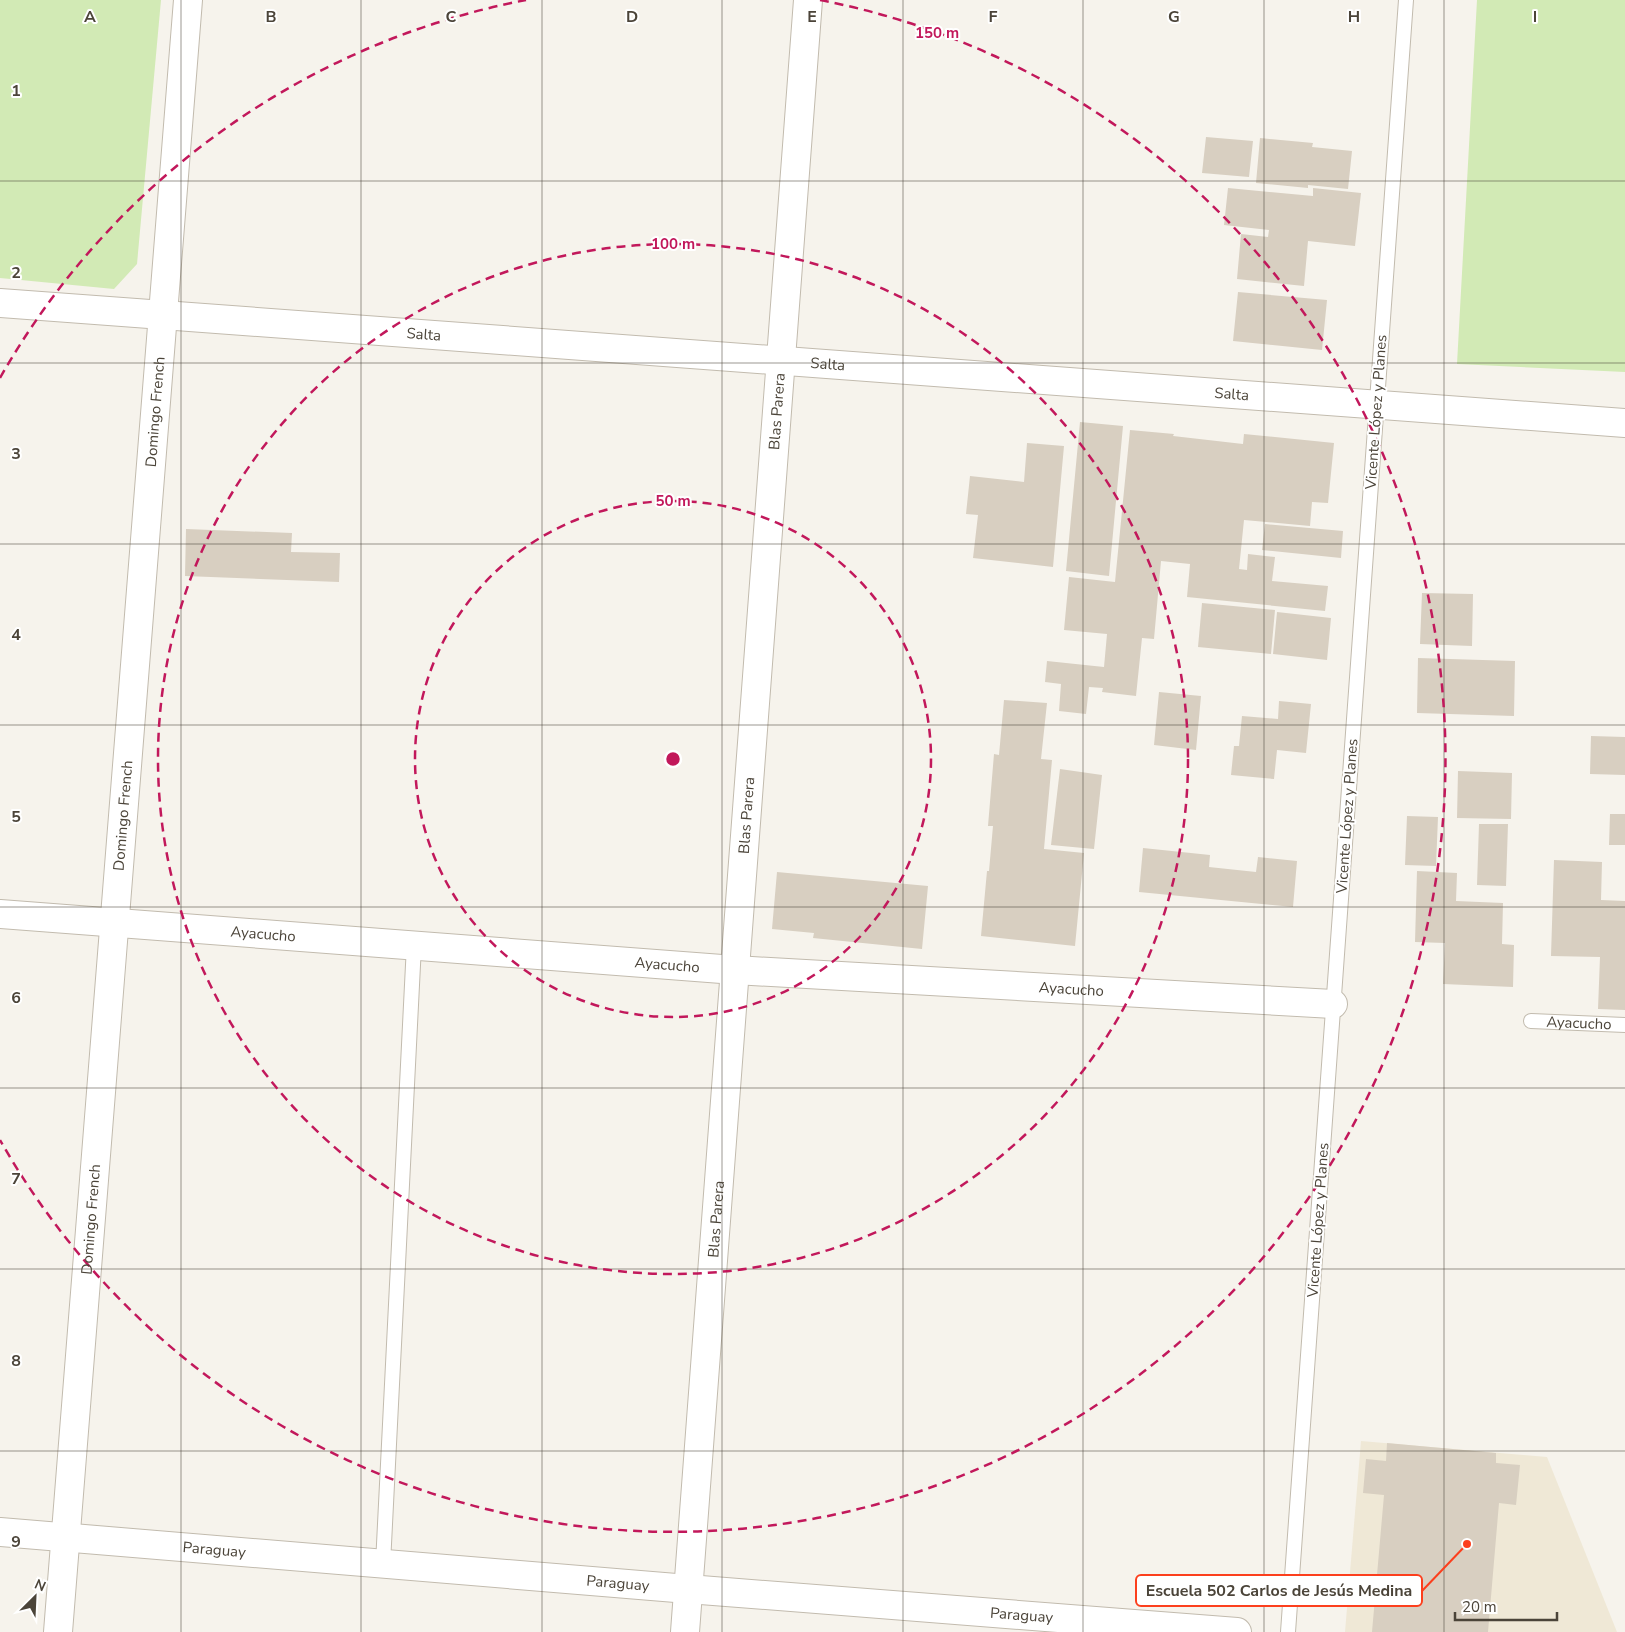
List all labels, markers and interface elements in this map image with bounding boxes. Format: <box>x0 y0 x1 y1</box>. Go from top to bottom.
text: A <box>84 6 96 28</box>
text: B <box>265 6 277 28</box>
text: C <box>446 6 457 28</box>
text: D <box>626 6 638 28</box>
text: E <box>807 6 817 28</box>
text: F <box>989 6 998 28</box>
text: G <box>1168 6 1180 28</box>
text: H <box>1348 6 1360 28</box>
text: I <box>1533 6 1537 28</box>
text: 150 m <box>915 23 959 43</box>
text: 1 <box>11 80 21 102</box>
text: 100 m <box>651 234 695 254</box>
text: 2 <box>11 262 21 284</box>
street label: Salta <box>406 323 442 346</box>
street label: Vicente López y Planes <box>1361 334 1391 491</box>
street label: Salta <box>810 353 846 375</box>
street label: Domingo French <box>141 356 170 468</box>
street label: Blas Parera <box>764 372 790 451</box>
street label: Salta <box>1214 383 1250 405</box>
text: 3 <box>11 443 21 465</box>
text: 50 m <box>655 491 691 511</box>
text: 4 <box>11 624 21 646</box>
street label: Vicente López y Planes <box>1332 738 1362 895</box>
centre of rings <box>664 750 682 768</box>
street label: Domingo French <box>109 760 137 872</box>
street label: Blas Parera <box>734 776 759 855</box>
text: 5 <box>11 806 21 828</box>
street label: Ayacucho <box>230 922 297 947</box>
street label: Ayacucho <box>634 952 700 977</box>
street label: Ayacucho <box>1038 977 1104 1001</box>
text: 6 <box>11 987 21 1009</box>
street label: Ayacucho <box>1546 1012 1612 1034</box>
street label: Vicente López y Planes <box>1303 1142 1333 1299</box>
street label: Domingo French <box>77 1163 105 1275</box>
text: 7 <box>11 1168 21 1190</box>
street label: Blas Parera <box>703 1180 729 1258</box>
text: 8 <box>11 1350 21 1372</box>
text: 9 <box>11 1531 21 1553</box>
street label: Paraguay <box>182 1537 247 1562</box>
street label: Paraguay <box>586 1571 650 1596</box>
north arrow <box>10 1572 60 1622</box>
text: N <box>31 1575 49 1596</box>
callout: Escuela 502 Carlos de Jesús Medina <box>1136 1575 1422 1606</box>
text: Escuela 502 Carlos de Jesús Medina <box>1146 1580 1412 1602</box>
scale bar <box>1455 1590 1558 1622</box>
text: 20 m <box>1462 1597 1497 1617</box>
street label: Paraguay <box>989 1603 1054 1628</box>

